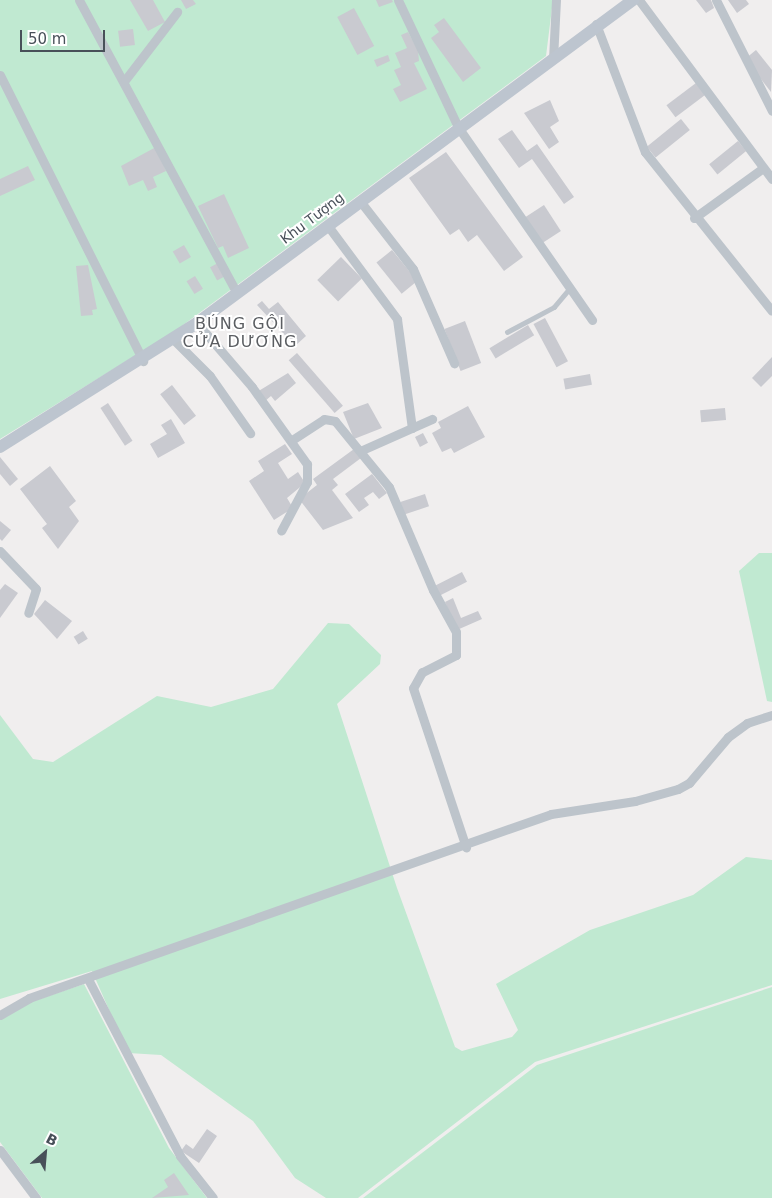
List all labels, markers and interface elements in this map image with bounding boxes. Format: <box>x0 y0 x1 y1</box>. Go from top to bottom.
scale bar <box>22 20 108 52</box>
text: 50 m <box>28 30 66 48</box>
street label: Khu Tượng <box>277 189 347 247</box>
district label: BÚNG GỘI CỬA DƯƠNG <box>181 314 299 352</box>
north arrow <box>20 1128 70 1178</box>
text: B <box>43 1130 60 1149</box>

